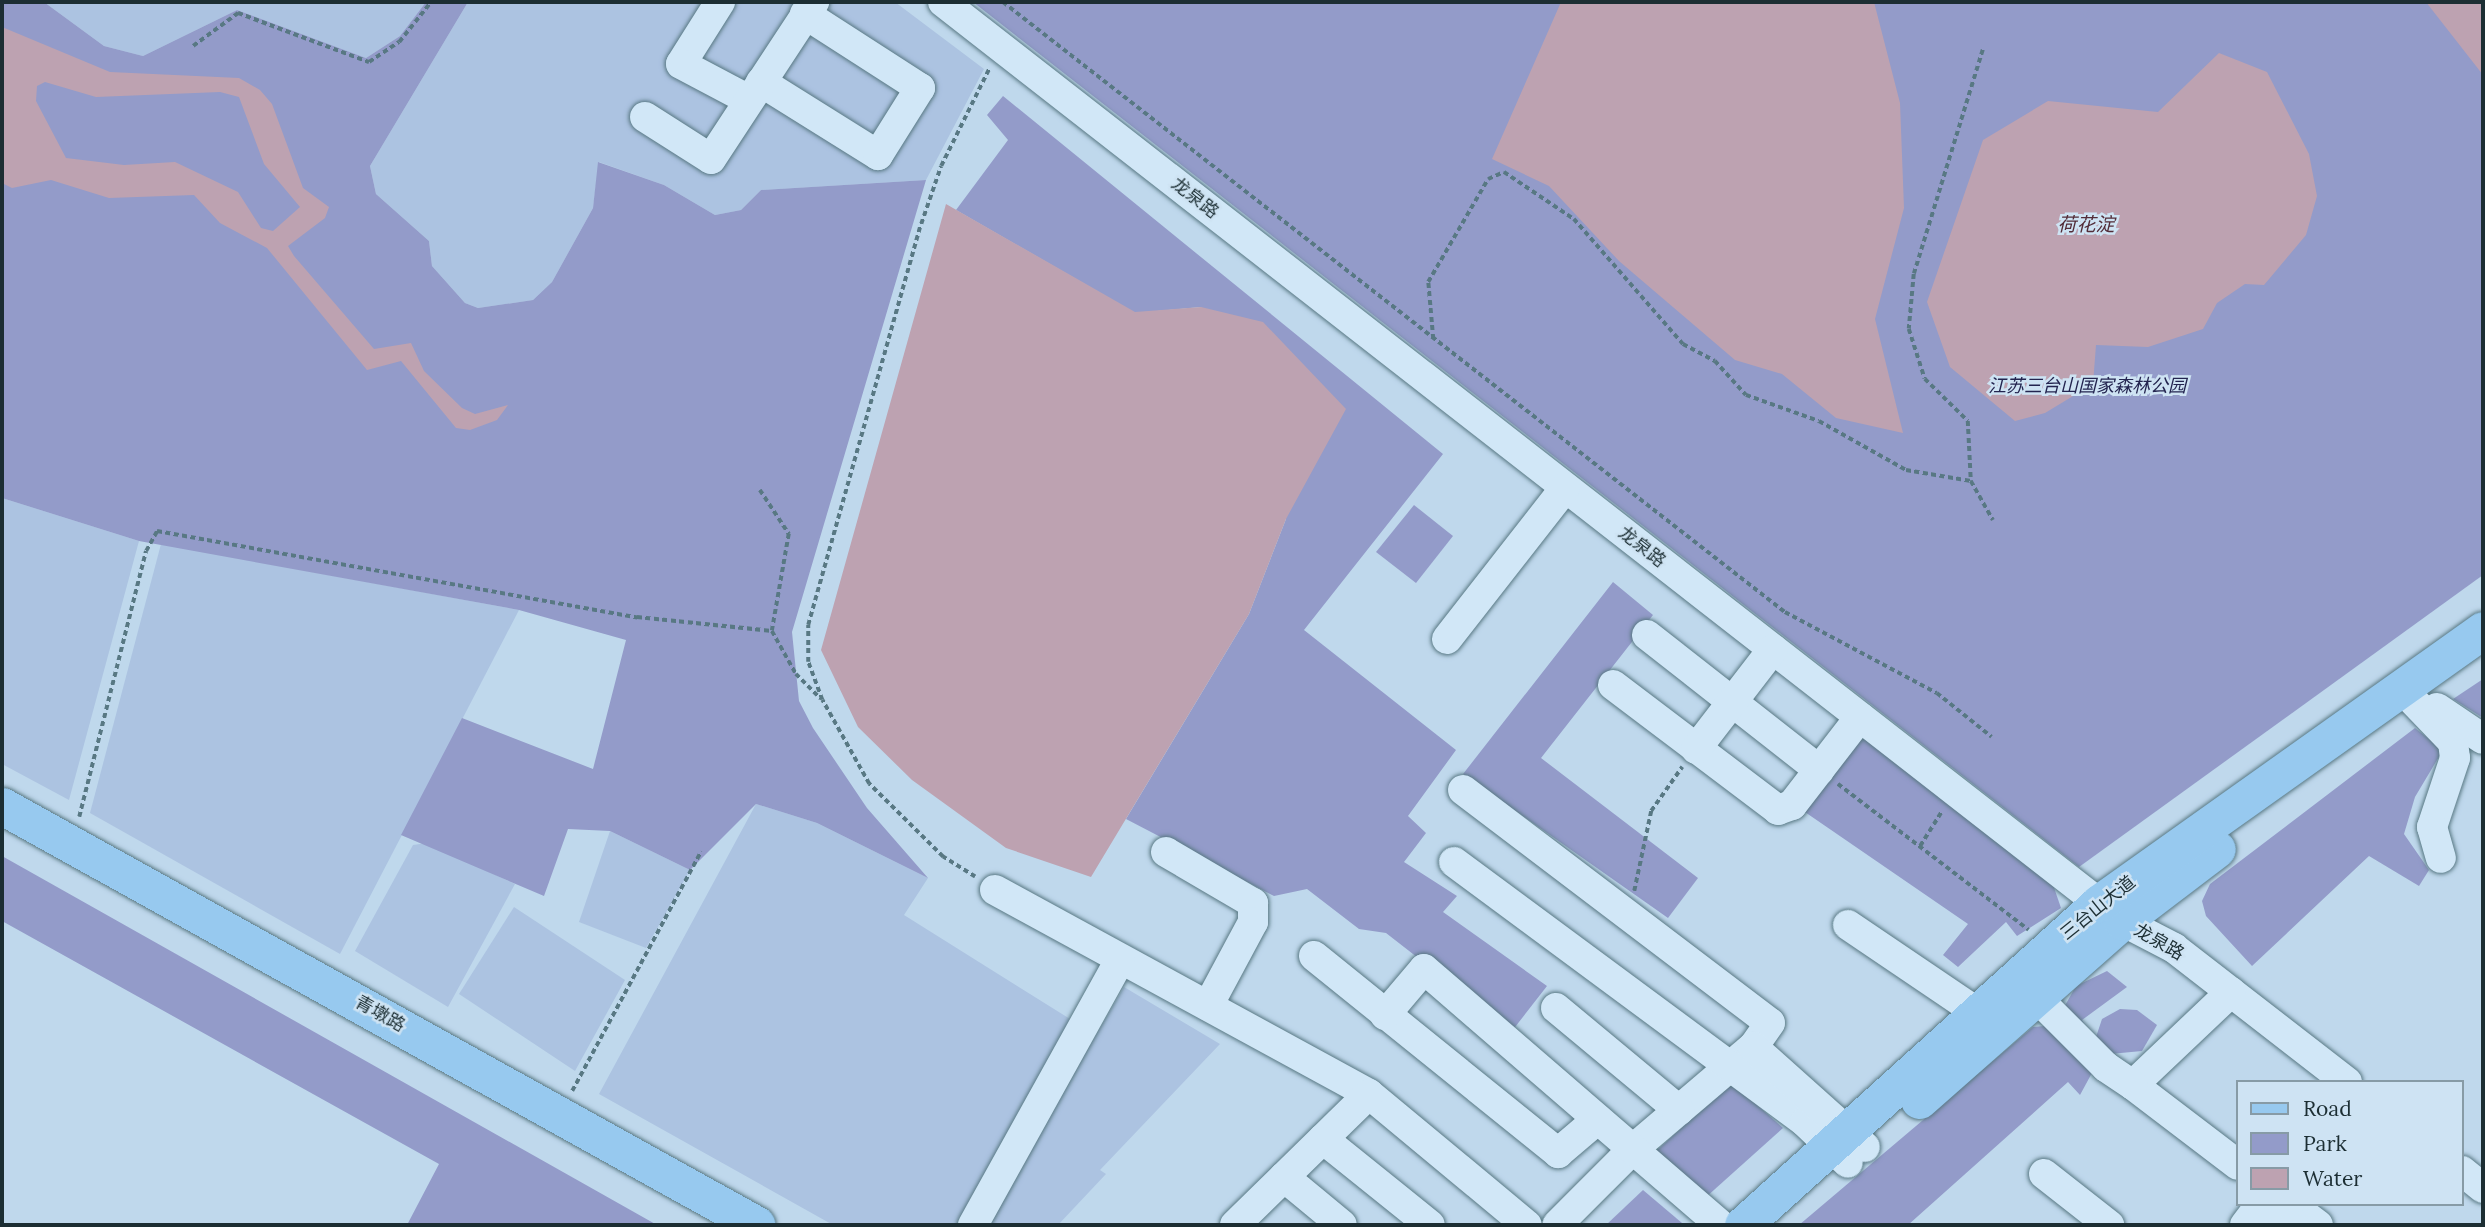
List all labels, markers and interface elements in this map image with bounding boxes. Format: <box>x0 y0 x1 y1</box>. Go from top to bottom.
street label: 龙泉路 <box>1167 173 1223 223</box>
water label: 荷花淀 <box>2058 214 2114 236</box>
park label: 江苏三台山国家森林公园 <box>1988 375 2186 397</box>
street label: 龙泉路 <box>1614 522 1670 572</box>
street label: 三台山大道 <box>2056 871 2140 945</box>
street label: 龙泉路 <box>2130 919 2188 965</box>
street label: 青墩路 <box>351 991 409 1037</box>
legend <box>2236 1080 2464 1206</box>
text: Road <box>2303 1095 2352 1122</box>
text: Park <box>2303 1130 2347 1157</box>
text: Water <box>2303 1165 2362 1192</box>

